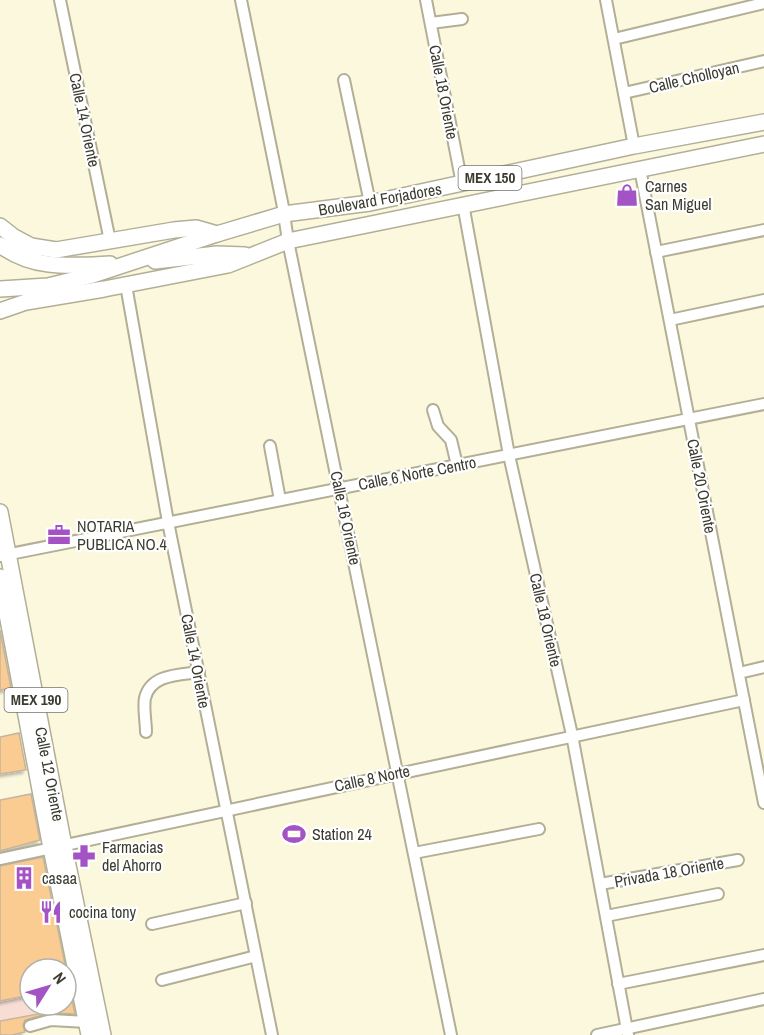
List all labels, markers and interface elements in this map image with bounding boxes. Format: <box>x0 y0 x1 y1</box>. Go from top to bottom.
street label: Calle 18 Oriente <box>424 43 464 141</box>
street label: Calle Cholloyan <box>647 56 741 98</box>
street label: Calle 14 Oriente <box>64 71 106 169</box>
road number: MEX 150 <box>458 166 522 190</box>
place label: Carnes San Miguel <box>645 175 711 215</box>
street label: Boulevard Forjadores <box>317 177 443 221</box>
shop icon: Carnes San Miguel <box>614 182 640 208</box>
street label: Calle 20 Oriente <box>682 437 722 535</box>
street label: Calle 6 Norte Centro <box>356 451 478 495</box>
street label: Calle 16 Oriente <box>325 469 367 567</box>
place label: NOTARIA PUBLICA NO.4 <box>77 515 167 555</box>
office icon: NOTARIA PUBLICA NO.4 <box>46 522 72 548</box>
street label: Calle 18 Oriente <box>525 571 567 669</box>
street label: Calle 14 Oriente <box>176 612 216 710</box>
road number: MEX 190 <box>4 688 68 712</box>
street label: Calle 12 Oriente <box>30 725 70 823</box>
street label: Calle 8 Norte <box>332 759 412 797</box>
sports icon: Station 24 <box>281 821 307 847</box>
place label: Station 24 <box>312 823 372 845</box>
place label: Farmacias del Ahorro <box>102 836 163 876</box>
pharmacy icon: Farmacias del Ahorro <box>71 843 97 869</box>
street label: Privada 18 Oriente <box>612 852 726 892</box>
building icon: casaa <box>11 865 37 891</box>
place label: casaa <box>42 867 78 889</box>
restaurant icon: cocina tony <box>38 899 64 925</box>
place label: cocina tony <box>69 901 137 923</box>
north arrow <box>18 957 78 1017</box>
text: N <box>48 968 72 988</box>

